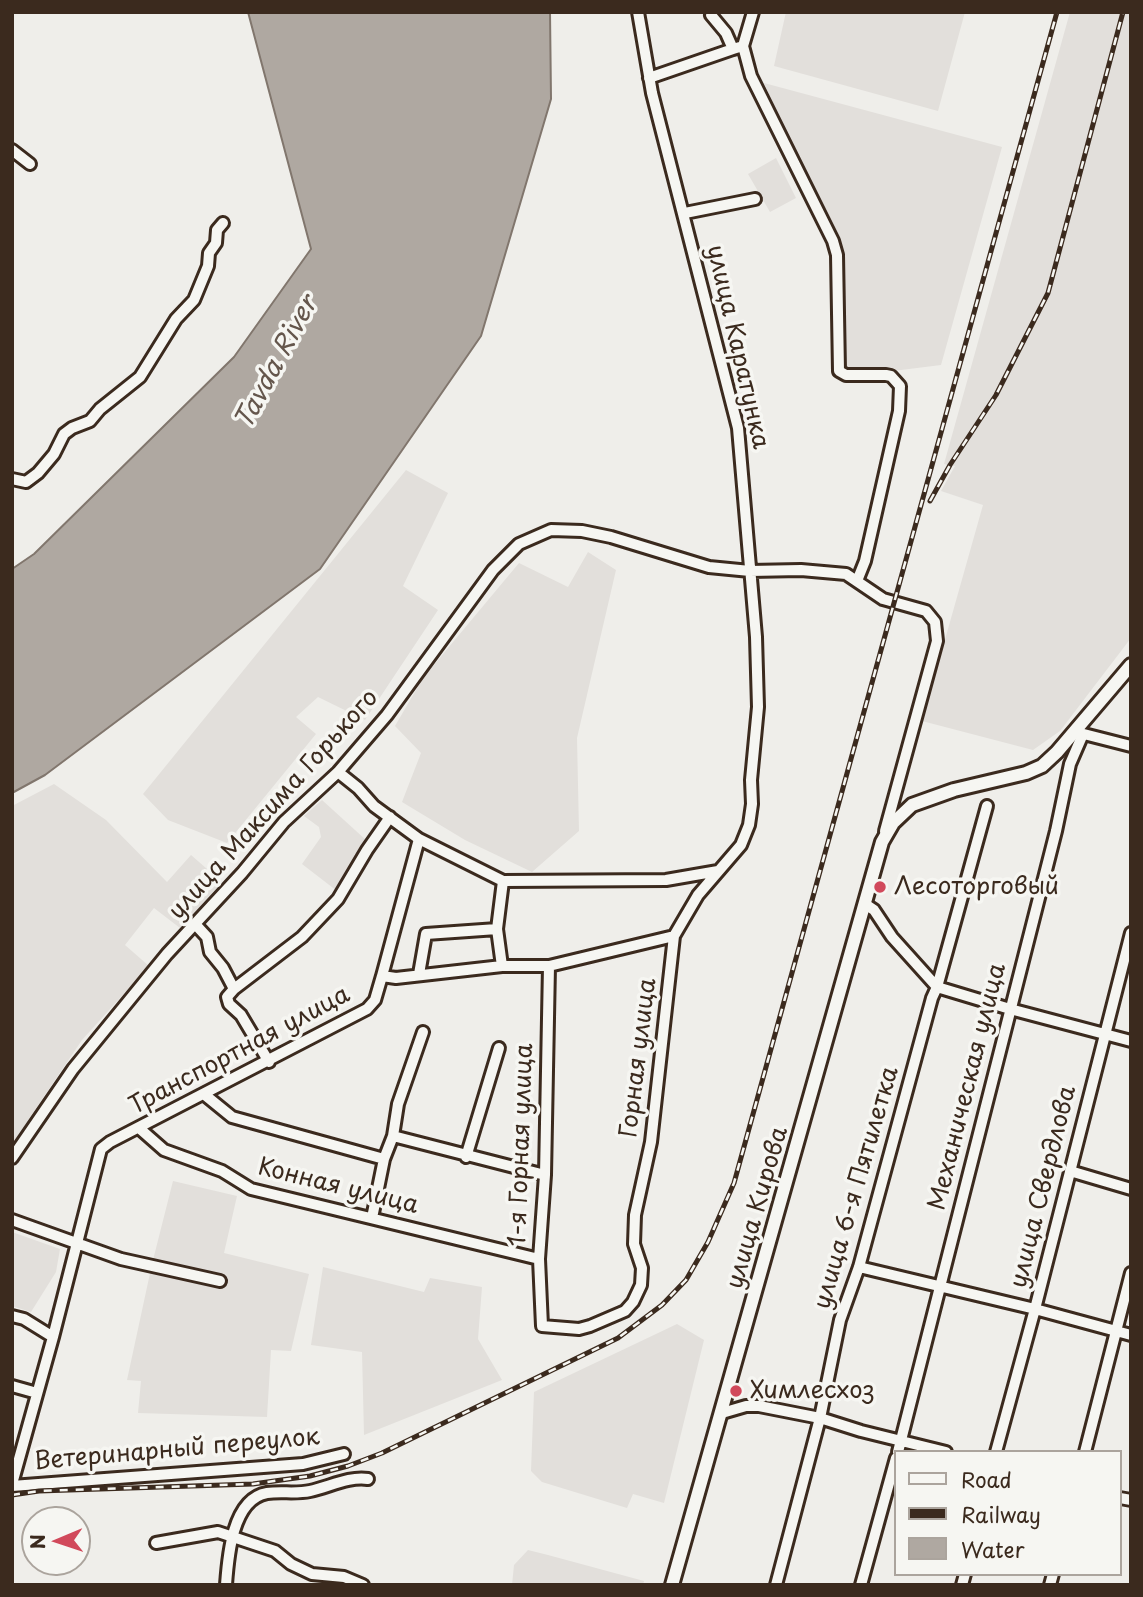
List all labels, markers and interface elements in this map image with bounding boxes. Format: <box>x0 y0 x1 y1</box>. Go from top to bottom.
street label: улица Каратунка <box>700 242 774 452</box>
water label: Tavda River <box>229 291 325 435</box>
street label: улица Максима Горького <box>163 684 385 926</box>
place label: Лесоторговый <box>894 873 1059 901</box>
marker: Лесоторговый <box>872 879 888 895</box>
street label: Механическая улица <box>923 961 1013 1213</box>
street label: Горная улица <box>615 977 663 1139</box>
street label: Транспортная улица <box>125 981 355 1121</box>
street label: 1-я Горная улица <box>504 1043 540 1247</box>
street label: улица 6-я Пятилетка <box>809 1063 905 1313</box>
street label: улица Свердлова <box>1005 1083 1083 1291</box>
street label: улица Кирова <box>721 1124 795 1292</box>
street label: Конная улица <box>255 1153 421 1221</box>
place label: Химлесхоз <box>750 1377 875 1405</box>
marker: Химлесхоз <box>728 1383 744 1399</box>
street label: Ветеринарный переулок <box>33 1423 321 1477</box>
legend <box>894 1450 1122 1576</box>
text: Road <box>961 1463 1012 1495</box>
text: Railway <box>961 1498 1041 1530</box>
north arrow <box>21 1506 91 1576</box>
text: Water <box>961 1533 1024 1565</box>
text: N <box>23 1534 51 1550</box>

